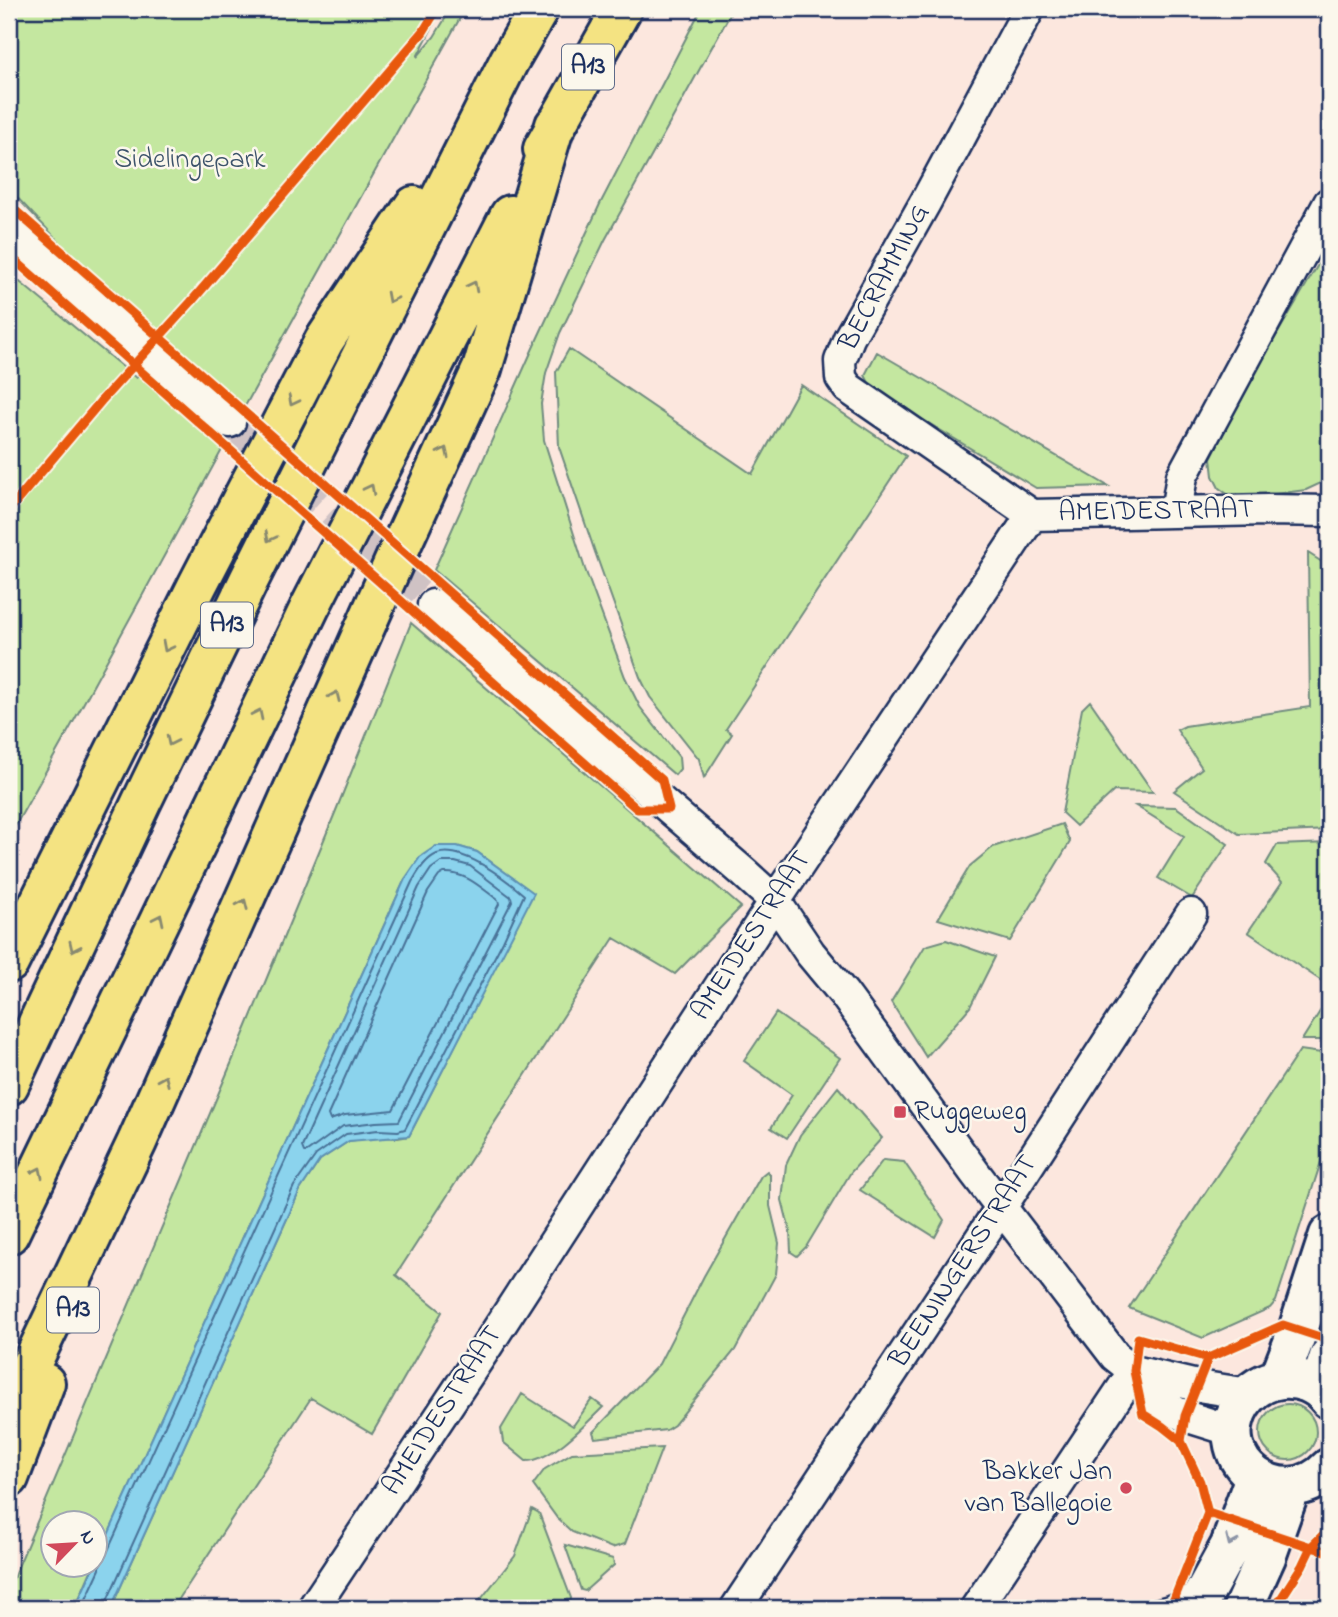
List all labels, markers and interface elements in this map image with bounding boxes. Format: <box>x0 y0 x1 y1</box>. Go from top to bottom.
road number: A13 <box>562 44 614 90</box>
park label: Sidelingepark <box>114 140 266 181</box>
street label: BECRAMMING <box>829 197 941 360</box>
one-way arrow <box>465 281 479 293</box>
one-way arrow <box>385 291 399 303</box>
one-way arrow <box>288 394 301 407</box>
one-way arrow <box>436 447 450 459</box>
one-way arrow <box>362 483 376 496</box>
street label: AMEIDESTRAAT <box>1058 490 1254 534</box>
one-way arrow <box>265 530 279 542</box>
road number: A13 <box>201 603 253 648</box>
one-way arrow <box>161 640 175 652</box>
one-way arrow <box>327 690 341 703</box>
one-way arrow <box>250 709 264 721</box>
one-way arrow <box>165 734 179 746</box>
street label: AMEIDESTRAAT <box>682 843 822 1029</box>
one-way arrow <box>235 898 249 911</box>
one-way arrow <box>151 914 165 926</box>
one-way arrow <box>68 940 82 953</box>
one-way arrow <box>156 1075 170 1087</box>
place label: Ruggeweg <box>914 1092 1027 1133</box>
marker: Ruggeweg <box>892 1104 908 1120</box>
street label: BEENINGERSTRAAT <box>879 1147 1049 1378</box>
one-way arrow <box>30 1167 44 1179</box>
road number: A13 <box>47 1288 99 1332</box>
street label: AMEIDESTRAAT <box>373 1318 513 1504</box>
place label: Bakker Jan van Ballegoie <box>965 1452 1112 1525</box>
marker: Bakker Jan van Ballegoie <box>1118 1480 1134 1496</box>
north arrow <box>38 1508 108 1578</box>
text: N <box>72 1526 102 1550</box>
one-way arrow <box>1225 1533 1239 1546</box>

